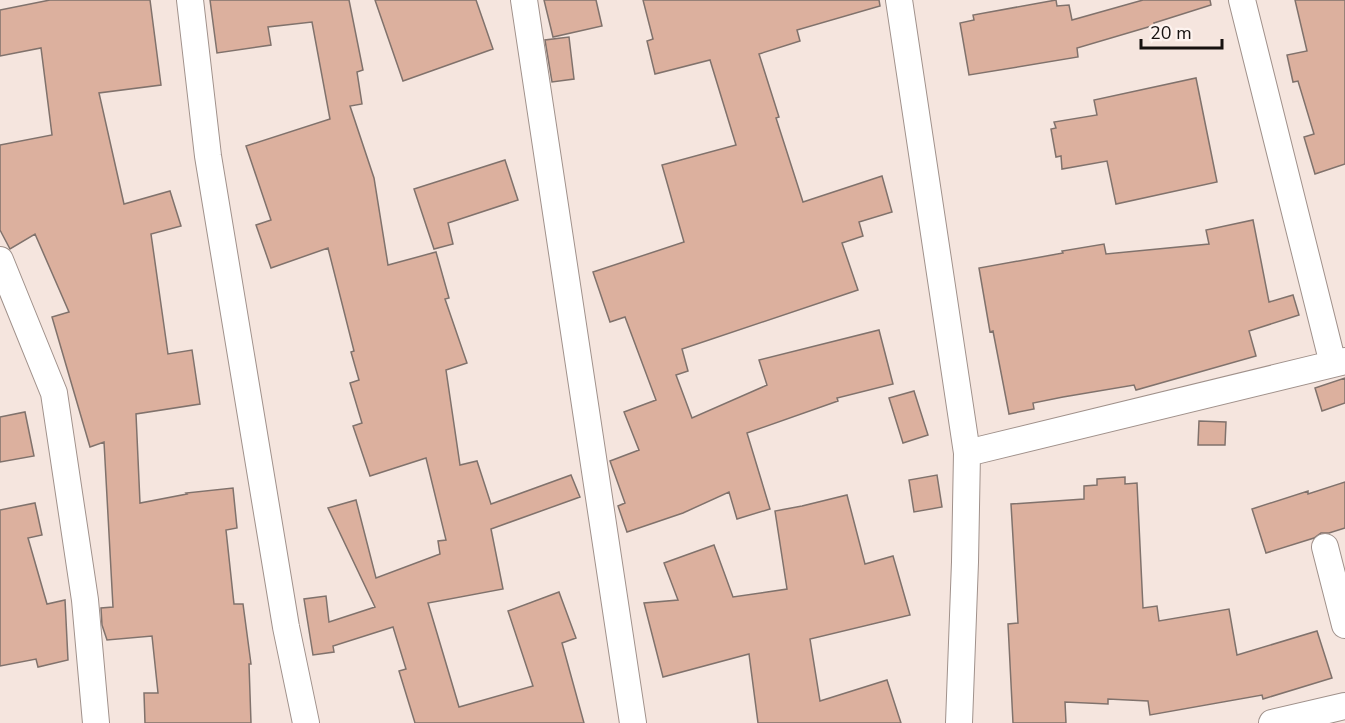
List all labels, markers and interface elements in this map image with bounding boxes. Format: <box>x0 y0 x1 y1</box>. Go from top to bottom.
scale bar <box>1141 12 1222 50</box>
text: 20 m <box>1150 21 1192 45</box>

